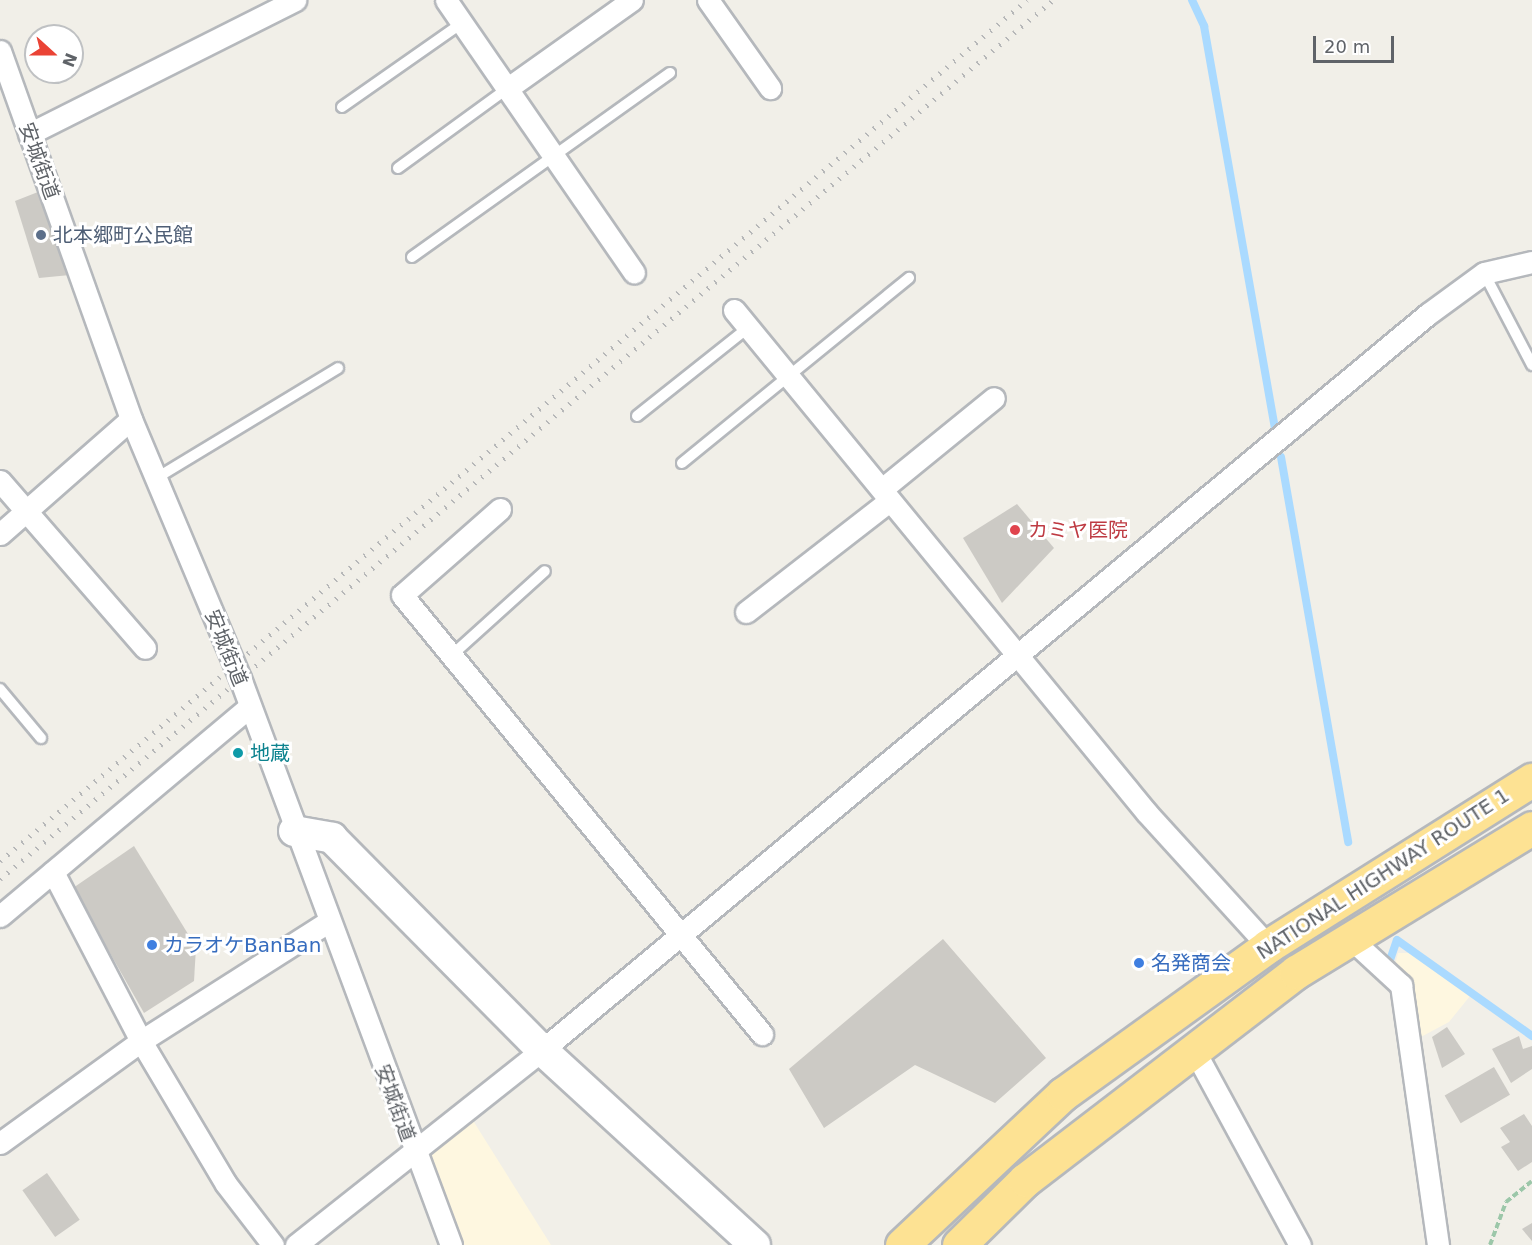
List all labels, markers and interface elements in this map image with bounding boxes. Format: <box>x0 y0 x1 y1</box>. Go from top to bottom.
north arrow <box>24 24 84 84</box>
scale bar <box>1316 24 1397 62</box>
text: 20 m <box>1324 36 1370 57</box>
text: N <box>58 50 81 70</box>
street label: 安城街道 <box>14 119 64 203</box>
place label: 北本郷町公民館 <box>53 223 193 247</box>
marker: 北本郷町公民館 <box>34 228 48 242</box>
place label: カミヤ医院 <box>1028 518 1128 542</box>
marker: カミヤ医院 <box>1006 521 1024 539</box>
street label: 安城街道 <box>200 606 252 690</box>
place label: 地蔵 <box>250 741 290 765</box>
marker: 地蔵 <box>231 746 245 760</box>
street label: NATIONAL HIGHWAY ROUTE 1 <box>1252 783 1514 965</box>
place label: カラオケBanBan <box>164 933 321 957</box>
marker: カラオケBanBan <box>145 938 159 952</box>
place label: 名発商会 <box>1151 951 1231 975</box>
marker: 名発商会 <box>1132 956 1146 970</box>
street label: 安城街道 <box>370 1061 420 1145</box>

